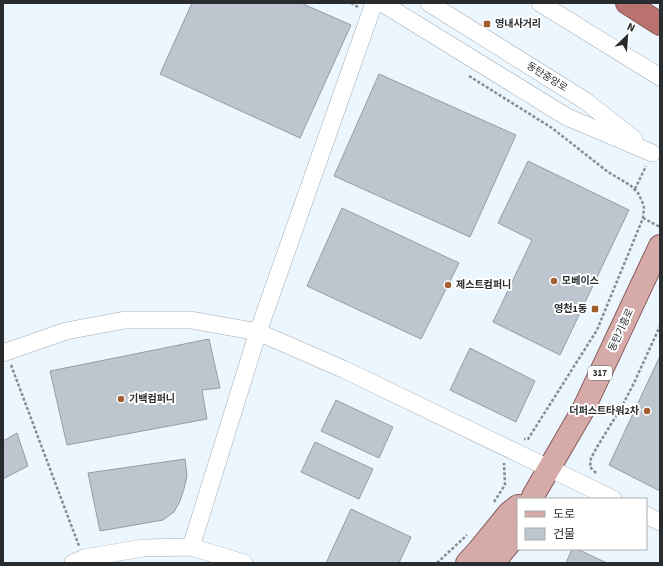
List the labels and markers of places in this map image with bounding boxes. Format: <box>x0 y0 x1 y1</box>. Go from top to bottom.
place label: 영내사거리 <box>495 17 541 31</box>
marker: 영내사거리 <box>482 19 492 29</box>
place label: 모베이스 <box>562 274 599 288</box>
marker: 모베이스 <box>549 276 559 286</box>
place label: 제스트컴퍼니 <box>456 278 511 292</box>
marker: 제스트컴퍼니 <box>443 280 453 290</box>
place label: 영천1동 <box>554 302 587 316</box>
marker: 영천1동 <box>590 304 600 314</box>
place label: 기백컴퍼니 <box>129 392 175 406</box>
marker: 기백컴퍼니 <box>116 394 126 404</box>
place label: 더퍼스트타워2차 <box>569 404 640 418</box>
marker: 더퍼스트타워2차 <box>642 406 652 416</box>

